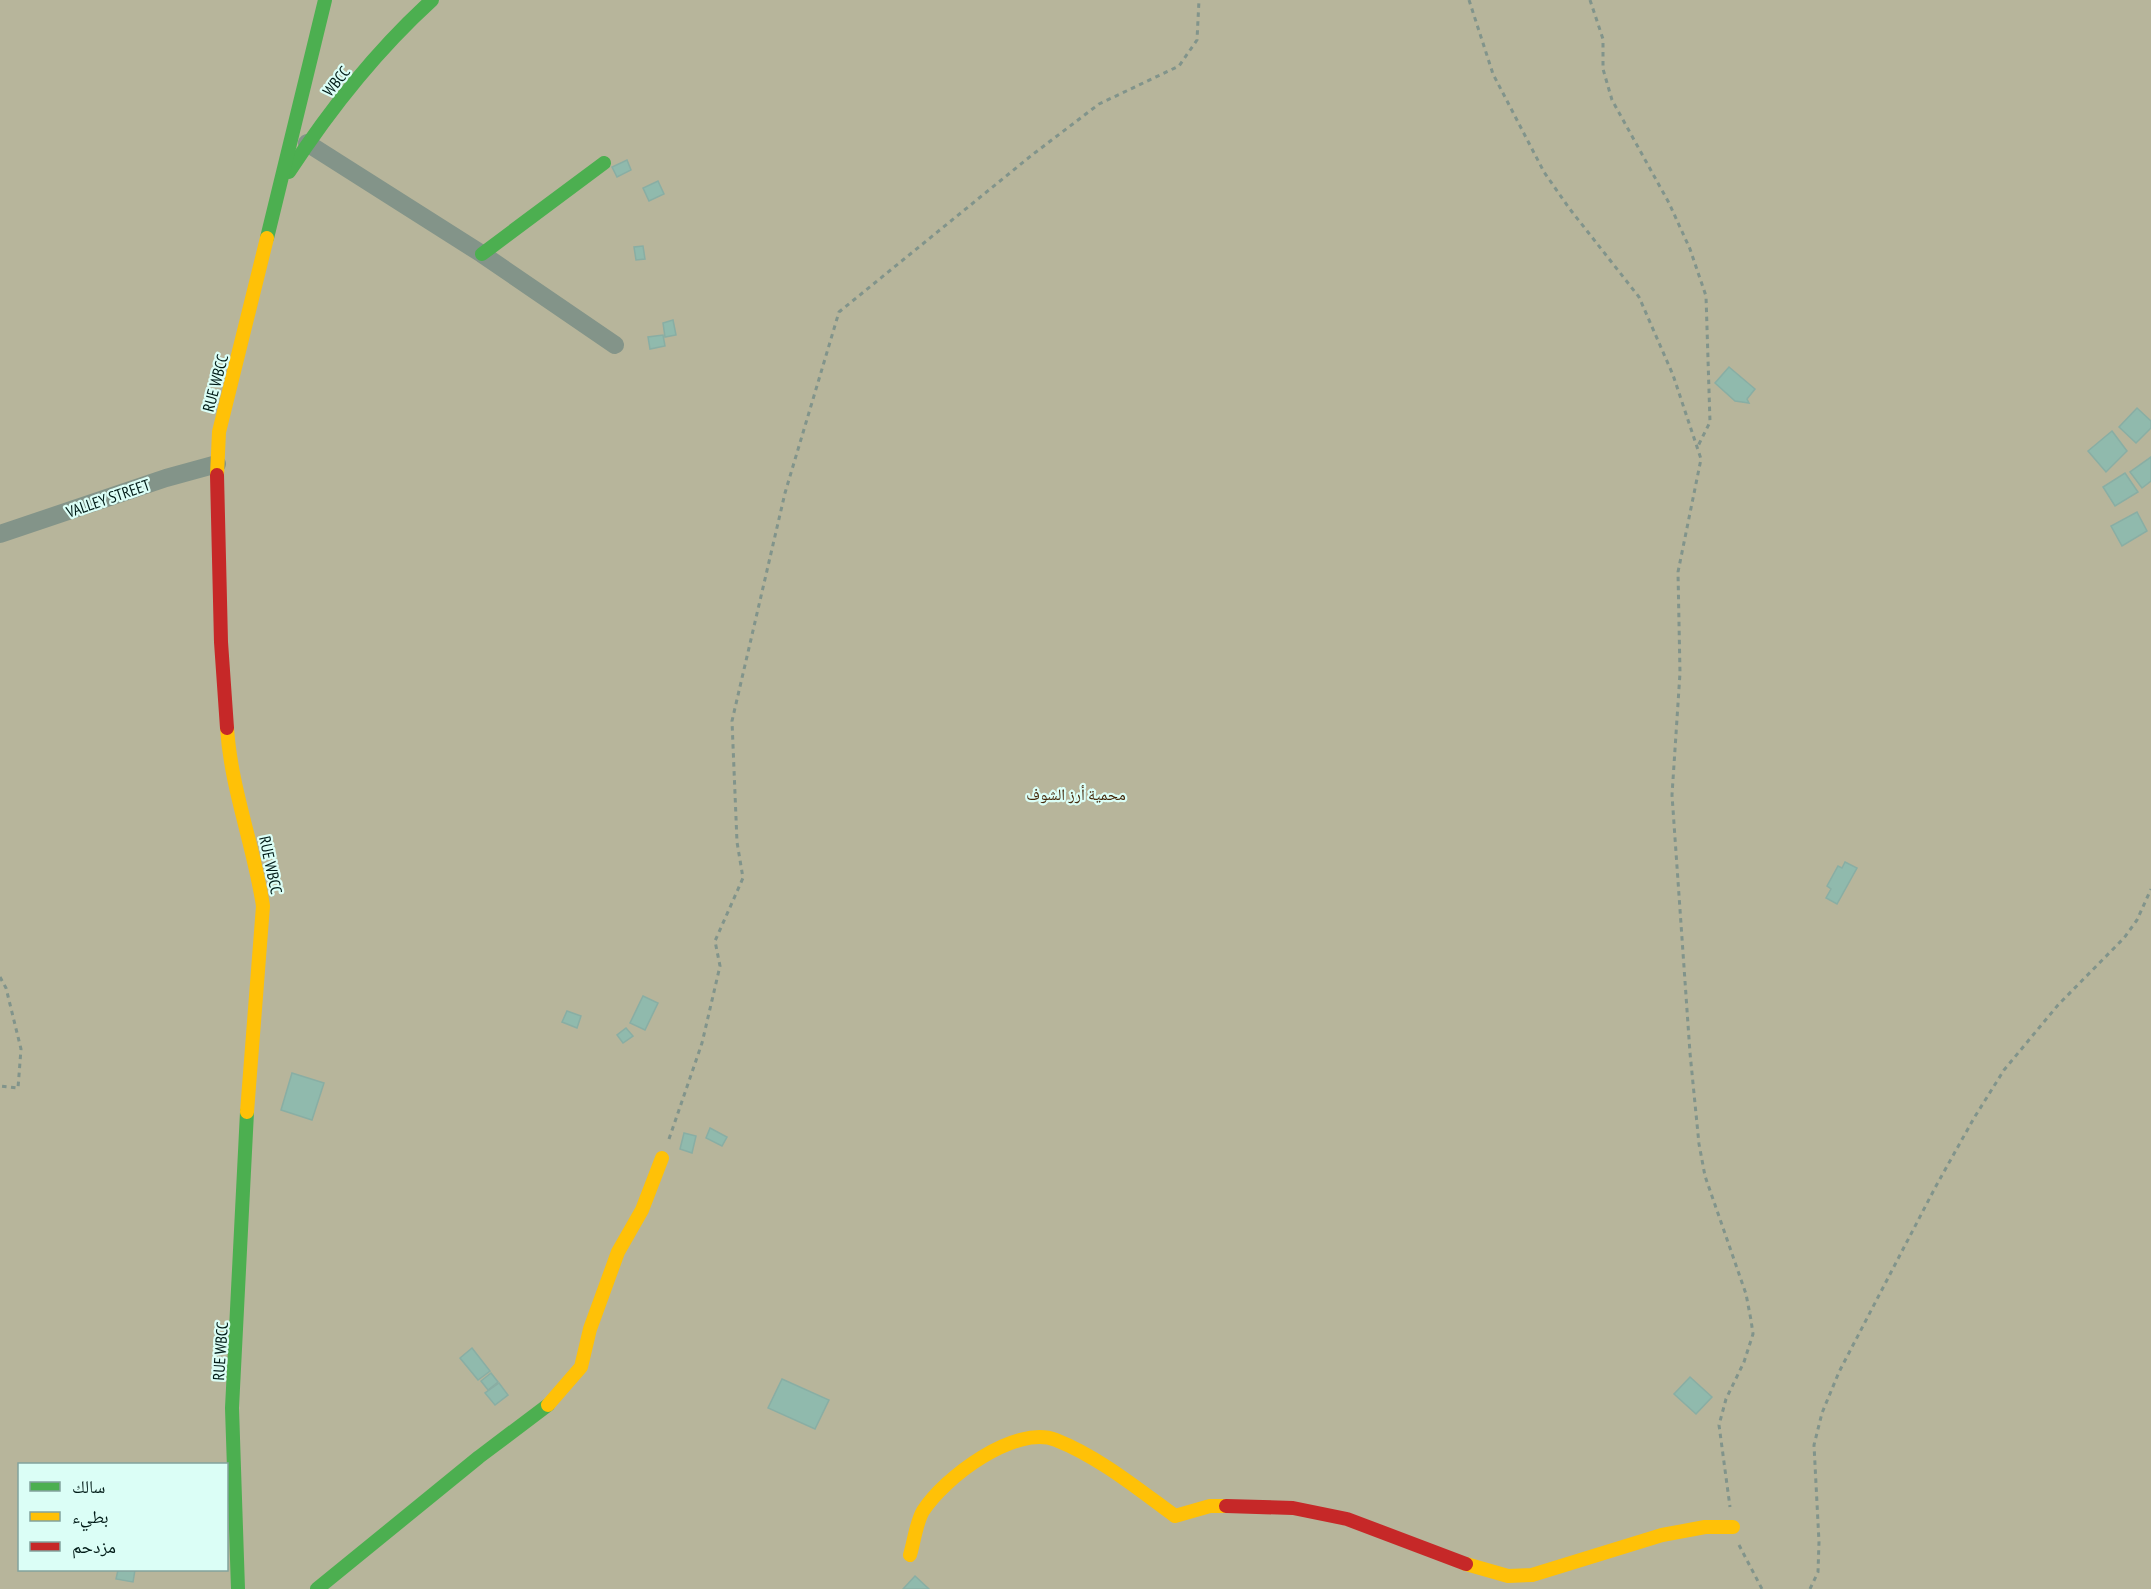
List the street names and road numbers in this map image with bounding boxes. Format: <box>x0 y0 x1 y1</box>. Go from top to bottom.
street label: WBCC <box>318 62 354 100</box>
street label: RUE WBCC <box>198 352 232 414</box>
street label: VALLEY STREET <box>62 474 153 522</box>
street label: RUE WBCC <box>255 834 287 896</box>
street label: RUE WBCC <box>208 1321 232 1381</box>

